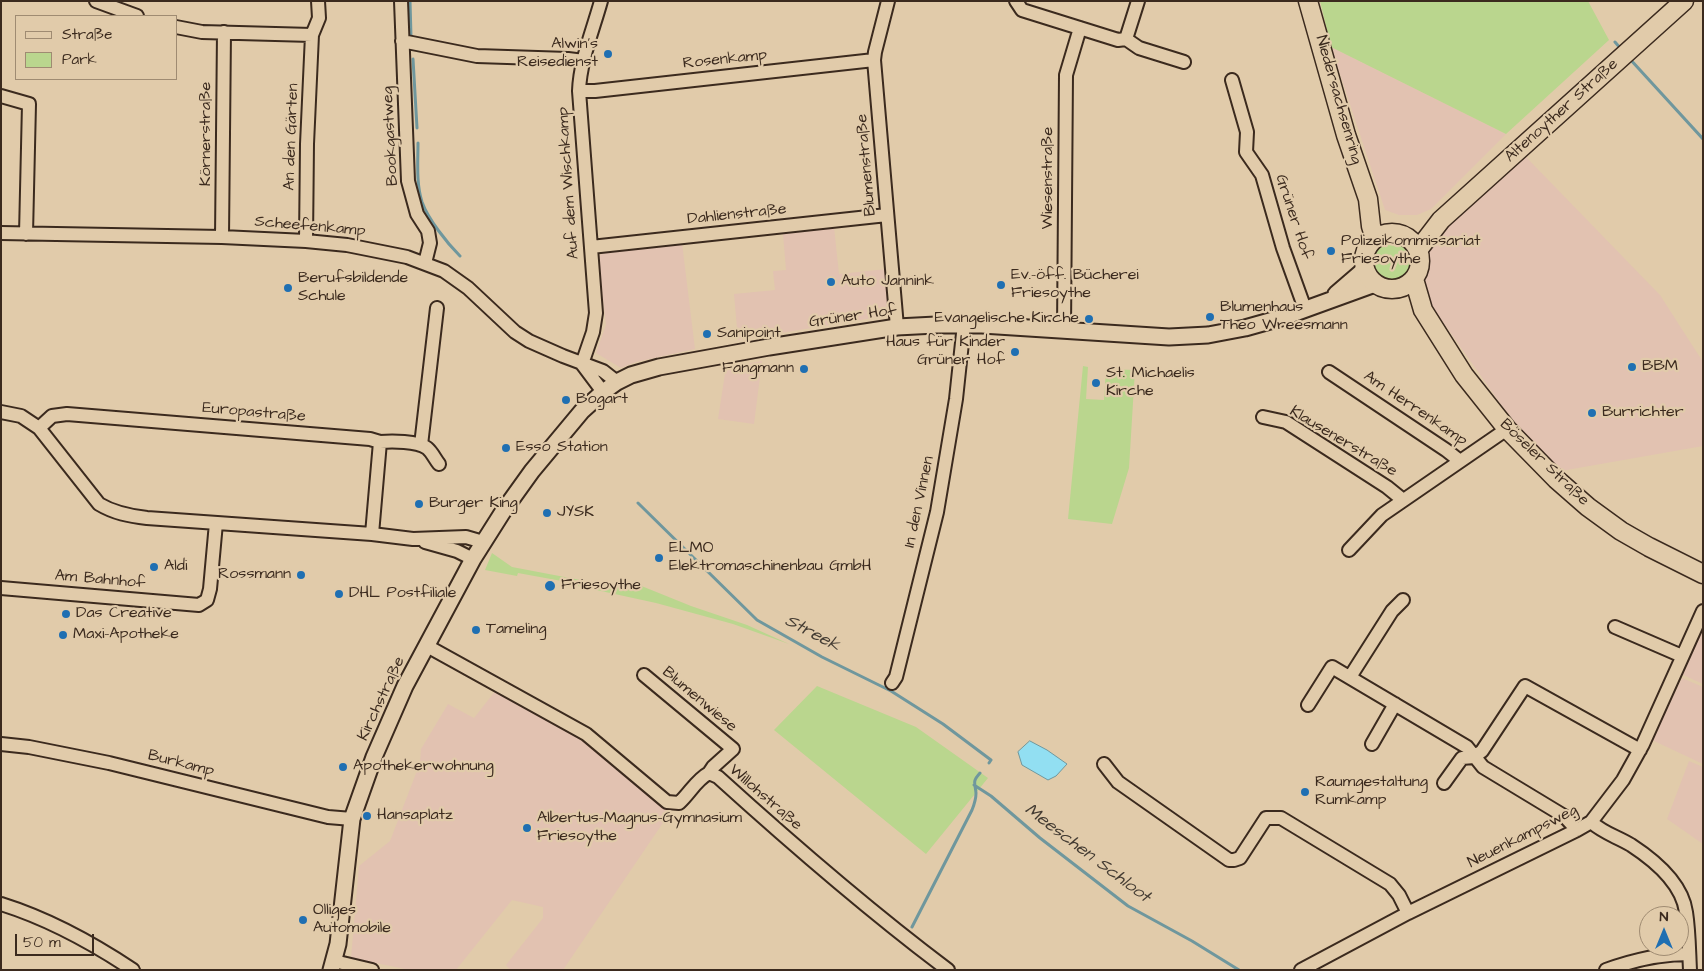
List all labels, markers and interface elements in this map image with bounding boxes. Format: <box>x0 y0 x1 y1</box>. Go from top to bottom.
legend <box>15 15 178 80</box>
text: Straße <box>62 24 112 45</box>
street label: Niedersachsenring <box>1310 33 1366 167</box>
place label: Alwin's Reisedienst <box>517 35 598 73</box>
street label: Rosenkamp <box>682 46 768 74</box>
marker: Alwin's Reisedienst <box>602 48 614 60</box>
text: Park <box>62 49 97 70</box>
street label: Altenoyther Straße <box>1501 55 1623 167</box>
street label: Körnerstraße <box>197 82 217 186</box>
street label: An den Gärten <box>281 83 303 191</box>
street label: Bookgastweg <box>379 86 403 186</box>
street label: Auf dem Wischkamp <box>554 106 584 260</box>
street label: Blumenstraße <box>853 113 881 217</box>
street label: Wiesenstraße <box>1039 127 1059 229</box>
street label: Grüner Hof <box>1270 172 1316 262</box>
street label: Dahlienstraße <box>687 200 787 230</box>
street label: Scheefenkamp <box>254 213 366 241</box>
place label: Polizeikommissariat Friesoythe <box>1341 232 1480 270</box>
marker: Polizeikommissariat Friesoythe <box>1325 245 1337 257</box>
place label: Ev.-öff. Bücherei Friesoythe <box>1011 266 1139 304</box>
place label: Berufsbildende Schule <box>298 269 408 307</box>
place label: Auto Jannink <box>841 272 934 292</box>
marker: Auto Jannink <box>825 276 837 288</box>
marker: Ev.-öff. Bücherei Friesoythe <box>995 279 1007 291</box>
marker: Berufsbildende Schule <box>282 282 294 294</box>
place label: Blumenhaus Theo Wreesmann <box>1220 298 1348 336</box>
street label: Grüner Hof <box>808 301 898 333</box>
place label: Evangelische Kirche <box>934 309 1079 329</box>
marker: Blumenhaus Theo Wreesmann <box>1204 311 1216 323</box>
marker: Evangelische Kirche <box>1083 313 1095 325</box>
place label: Sanipoint <box>717 324 781 344</box>
marker: Sanipoint <box>701 328 713 340</box>
place label: Haus für Kinder Grüner Hof <box>886 333 1005 371</box>
marker: Haus für Kinder Grüner Hof <box>1009 346 1021 358</box>
place label: BBM <box>1642 357 1678 377</box>
place label: Fangmann <box>722 359 794 379</box>
marker: BBM <box>1626 361 1638 373</box>
marker: Fangmann <box>798 363 810 375</box>
place label: St. Michaelis Kirche <box>1106 364 1195 402</box>
street label: Am Herrenkamp <box>1359 367 1471 451</box>
marker: St. Michaelis Kirche <box>1090 377 1102 389</box>
place label: Bogart <box>576 390 628 410</box>
marker: Bogart <box>560 394 572 406</box>
street label: Europastraße <box>201 399 307 427</box>
street label: Klausenerstraße <box>1286 402 1400 482</box>
place label: Burrichter <box>1602 403 1684 423</box>
marker: Burrichter <box>1586 407 1598 419</box>
street label: Böseler Straße <box>1495 415 1593 511</box>
place label: Esso Station <box>516 438 608 458</box>
marker: Esso Station <box>500 442 512 454</box>
street label: In den Vinnen <box>901 454 939 550</box>
place label: Burger King <box>429 494 518 514</box>
marker: Burger King <box>413 498 425 510</box>
place label: JYSK <box>557 503 594 523</box>
marker: JYSK <box>541 507 553 519</box>
place label: ELMO Elektromaschinenbau GmbH <box>669 539 871 577</box>
marker: ELMO Elektromaschinenbau GmbH <box>653 552 665 564</box>
place label: Aldi <box>164 557 187 577</box>
marker: Aldi <box>148 561 160 573</box>
place label: Rossmann <box>218 565 291 585</box>
street label: Am Bahnhof <box>54 566 146 594</box>
marker: Rossmann <box>295 569 307 581</box>
place label: Friesoythe <box>561 576 641 596</box>
marker: Friesoythe <box>543 579 557 593</box>
place label: DHL Postfiliale <box>349 584 456 604</box>
marker: DHL Postfiliale <box>333 588 345 600</box>
place label: Das Creative <box>76 604 172 624</box>
marker: Das Creative <box>60 608 72 620</box>
water label: Streek <box>781 611 843 657</box>
place label: Tameling <box>486 620 546 640</box>
marker: Tameling <box>470 624 482 636</box>
place label: Maxi-Apotheke <box>73 625 179 645</box>
marker: Maxi-Apotheke <box>57 629 69 641</box>
street label: Kirchstraße <box>354 654 410 744</box>
street label: Blumenwiese <box>658 663 740 737</box>
street label: Burkamp <box>146 747 216 781</box>
place label: Apothekerwohnung <box>353 757 494 777</box>
marker: Apothekerwohnung <box>337 761 349 773</box>
street label: Willohstraße <box>724 761 806 835</box>
place label: Raumgestaltung Rumkamp <box>1315 773 1428 811</box>
marker: Raumgestaltung Rumkamp <box>1299 786 1311 798</box>
water label: Meeschen Schloot <box>1020 800 1154 908</box>
street label: Neuenkampsweg <box>1465 801 1581 873</box>
place label: Hansaplatz <box>377 806 453 826</box>
place label: Albertus-Magnus-Gymnasium Friesoythe <box>537 809 742 847</box>
marker: Hansaplatz <box>361 810 373 822</box>
marker: Albertus-Magnus-Gymnasium Friesoythe <box>521 822 533 834</box>
place label: Olliges Automobile <box>313 901 391 939</box>
north arrow <box>1639 906 1689 956</box>
text: N <box>1660 907 1668 927</box>
marker: Olliges Automobile <box>297 914 309 926</box>
scale bar <box>18 924 96 956</box>
text: 50 m <box>23 932 61 953</box>

